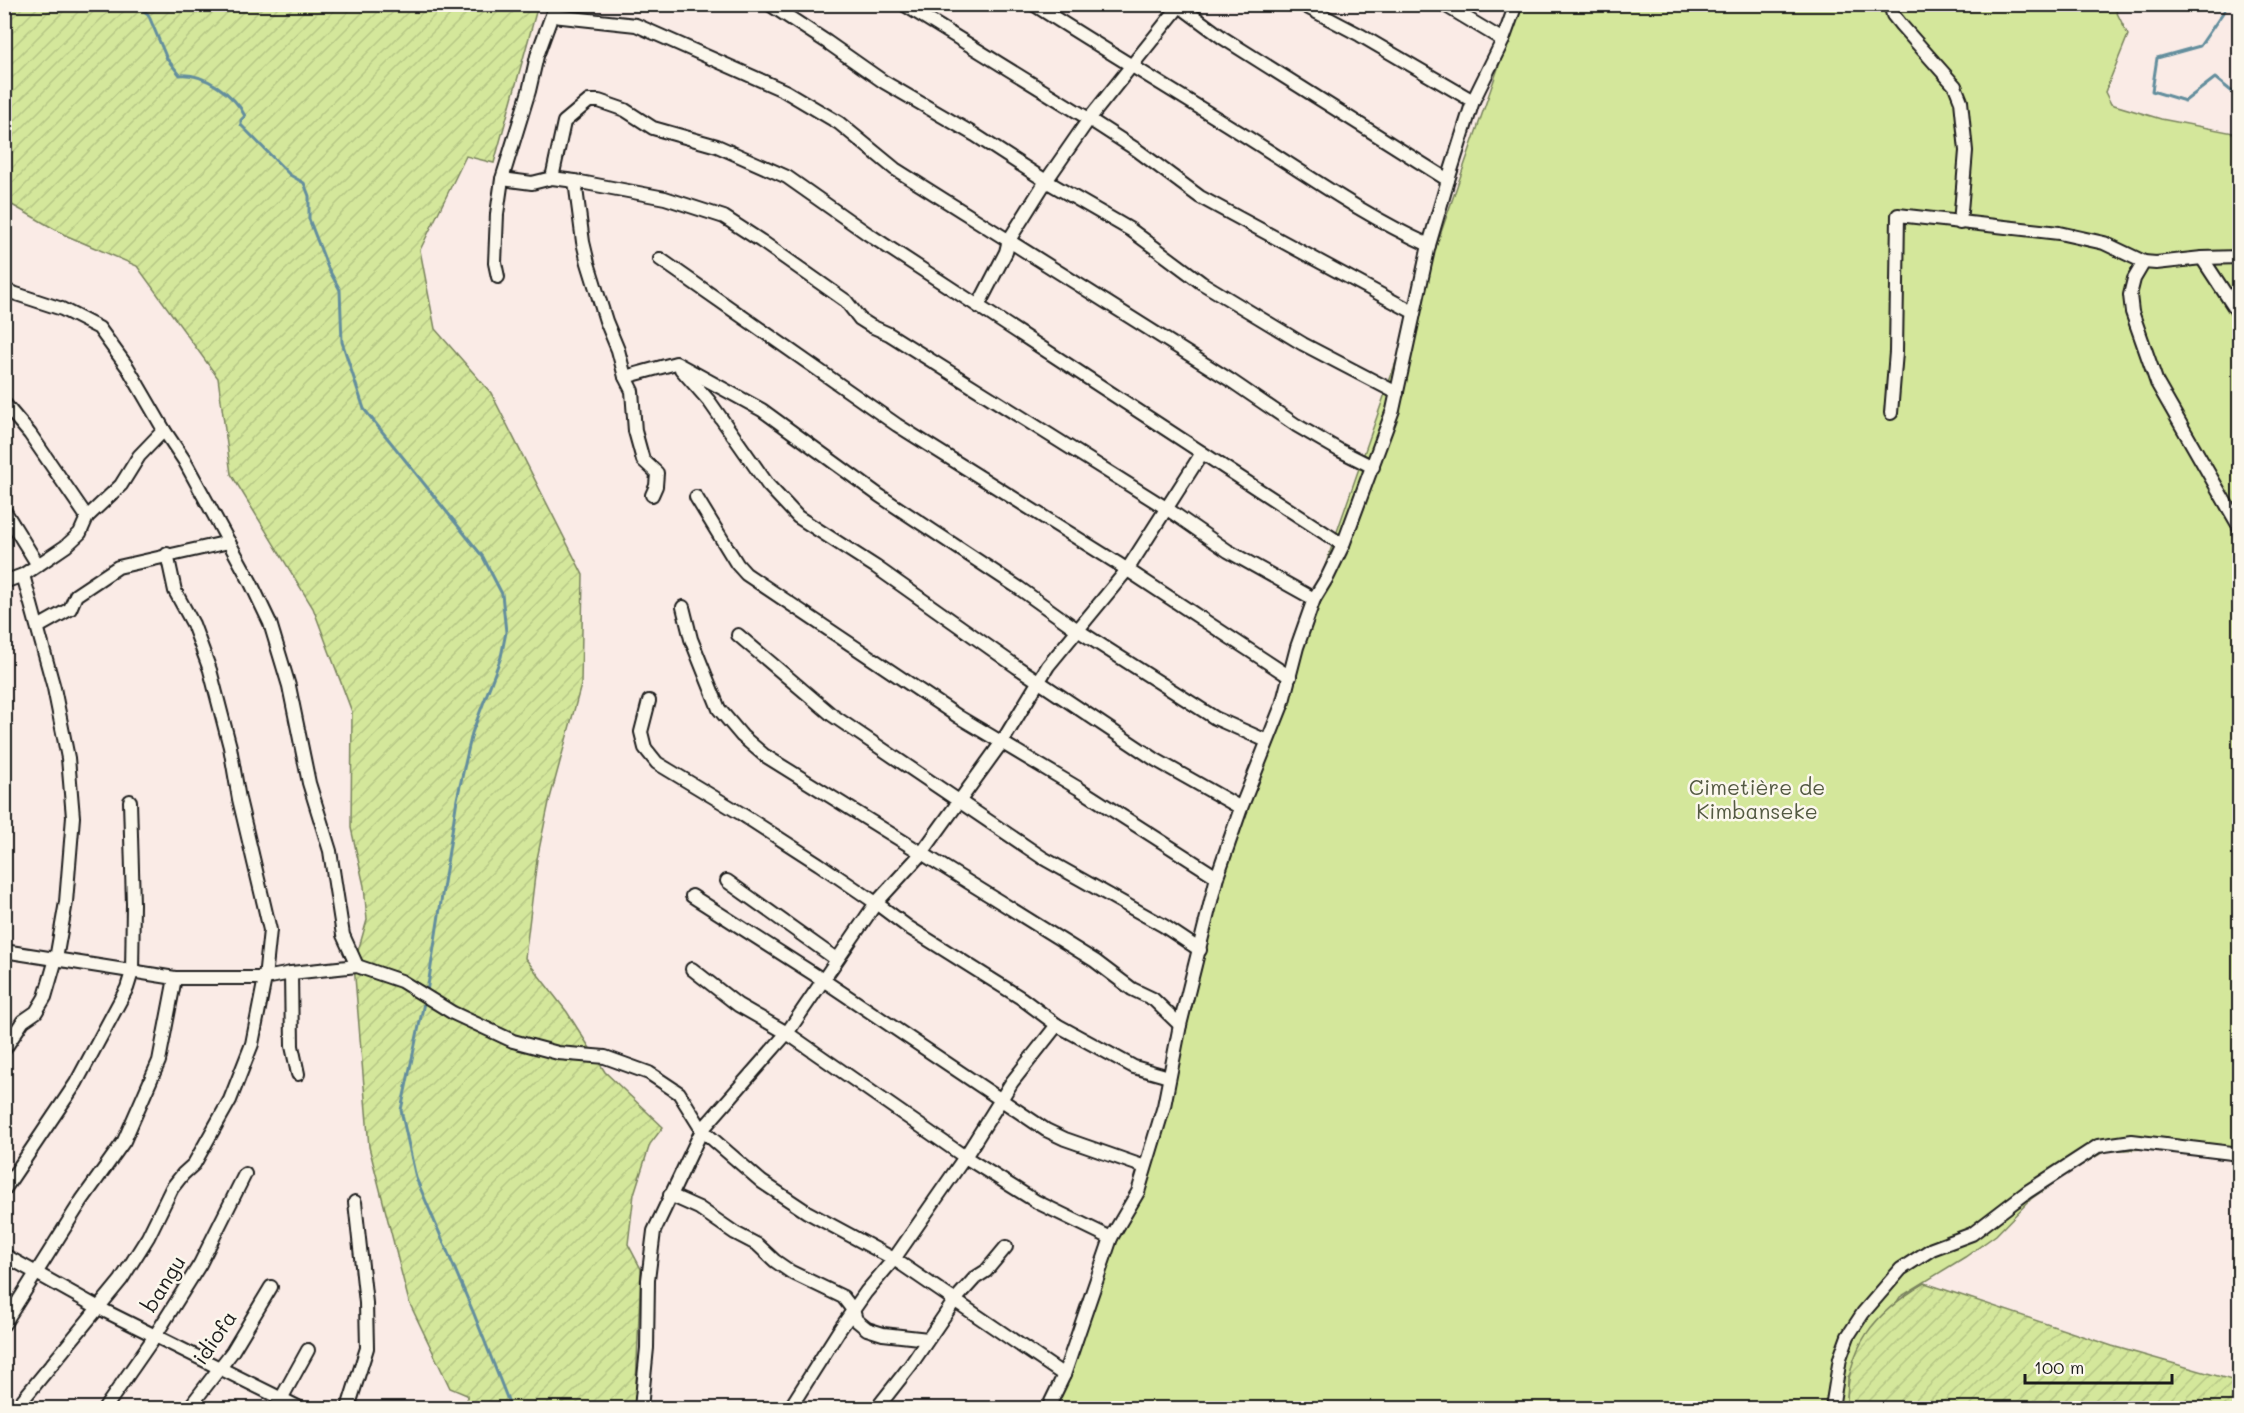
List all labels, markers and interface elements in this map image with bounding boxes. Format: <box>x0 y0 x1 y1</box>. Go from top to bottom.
park label: Cimetière de Kimbanseke <box>1689 773 1825 824</box>
street label: bangu <box>135 1250 191 1317</box>
street label: idiofa <box>186 1305 242 1370</box>
scale bar <box>2025 1347 2172 1385</box>
text: 100 m <box>2034 1355 2084 1379</box>

